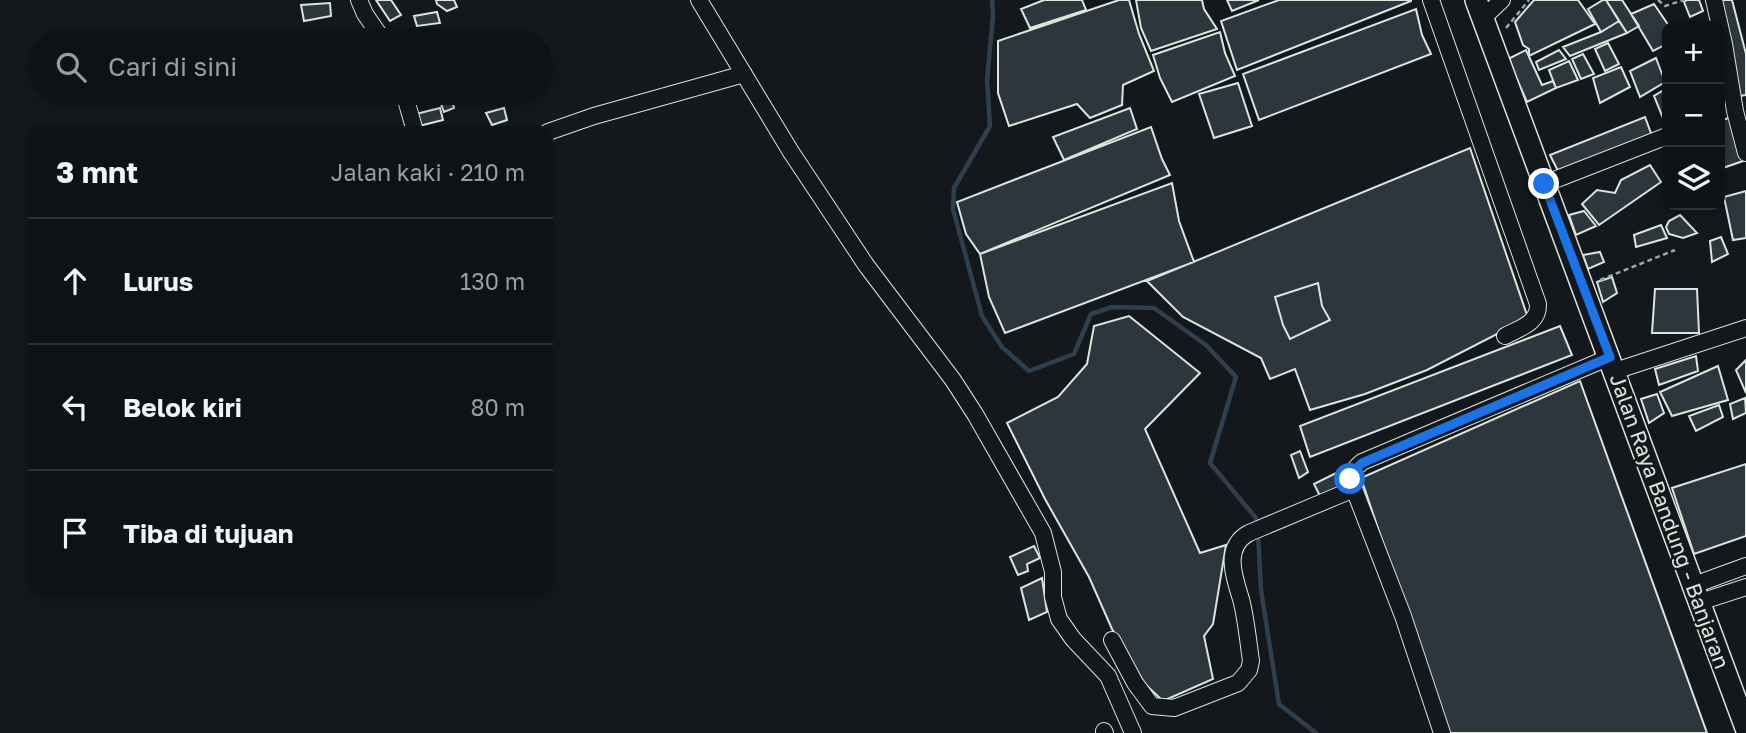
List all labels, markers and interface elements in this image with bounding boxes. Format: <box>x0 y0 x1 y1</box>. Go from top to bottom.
map controls <box>1662 21 1725 210</box>
button: + <box>1662 21 1725 84</box>
search box <box>28 28 553 105</box>
icon: search <box>52 48 90 86</box>
text: Cari di sini <box>108 51 237 82</box>
button: − <box>1662 84 1725 147</box>
button: layers <box>1662 147 1725 210</box>
text: 3 mnt <box>56 154 138 190</box>
text: Jalan kaki · 210 m <box>331 158 525 186</box>
route end <box>1528 168 1559 199</box>
icon: ahead <box>56 262 94 300</box>
text: Lurus <box>123 266 193 297</box>
text: 130 m <box>460 267 525 295</box>
street label: Jalan Raya Bandung - Banjaran <box>1604 370 1736 672</box>
icon: left <box>56 388 94 426</box>
text: Belok kiri <box>123 392 242 423</box>
text: 80 m <box>471 393 525 421</box>
route start <box>1334 463 1365 494</box>
icon: arrive <box>56 514 94 552</box>
text: Tiba di tujuan <box>123 518 293 549</box>

